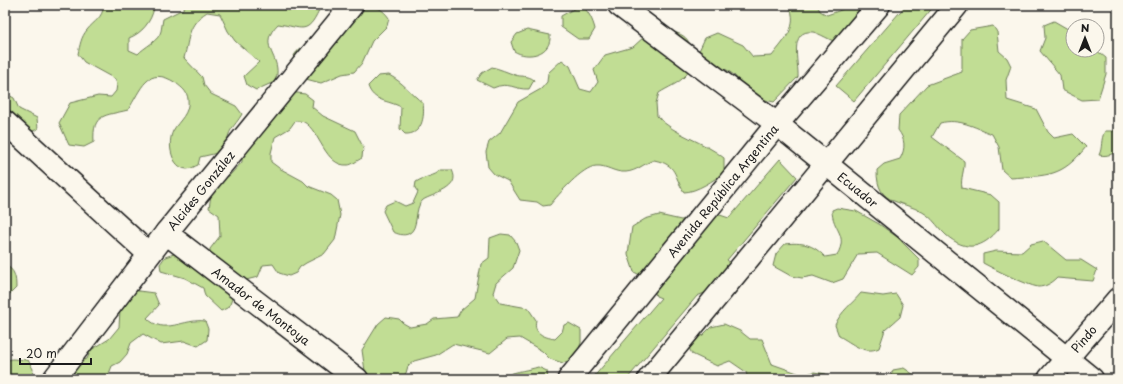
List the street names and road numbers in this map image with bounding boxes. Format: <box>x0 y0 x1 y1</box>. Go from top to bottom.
street label: Avenida República Argentina <box>663 120 783 261</box>
street label: Alcides González <box>163 147 239 234</box>
street label: Ecuador <box>834 168 883 212</box>
street label: Amador de Montoya <box>208 262 315 350</box>
street label: Pindo <box>1066 321 1101 357</box>

